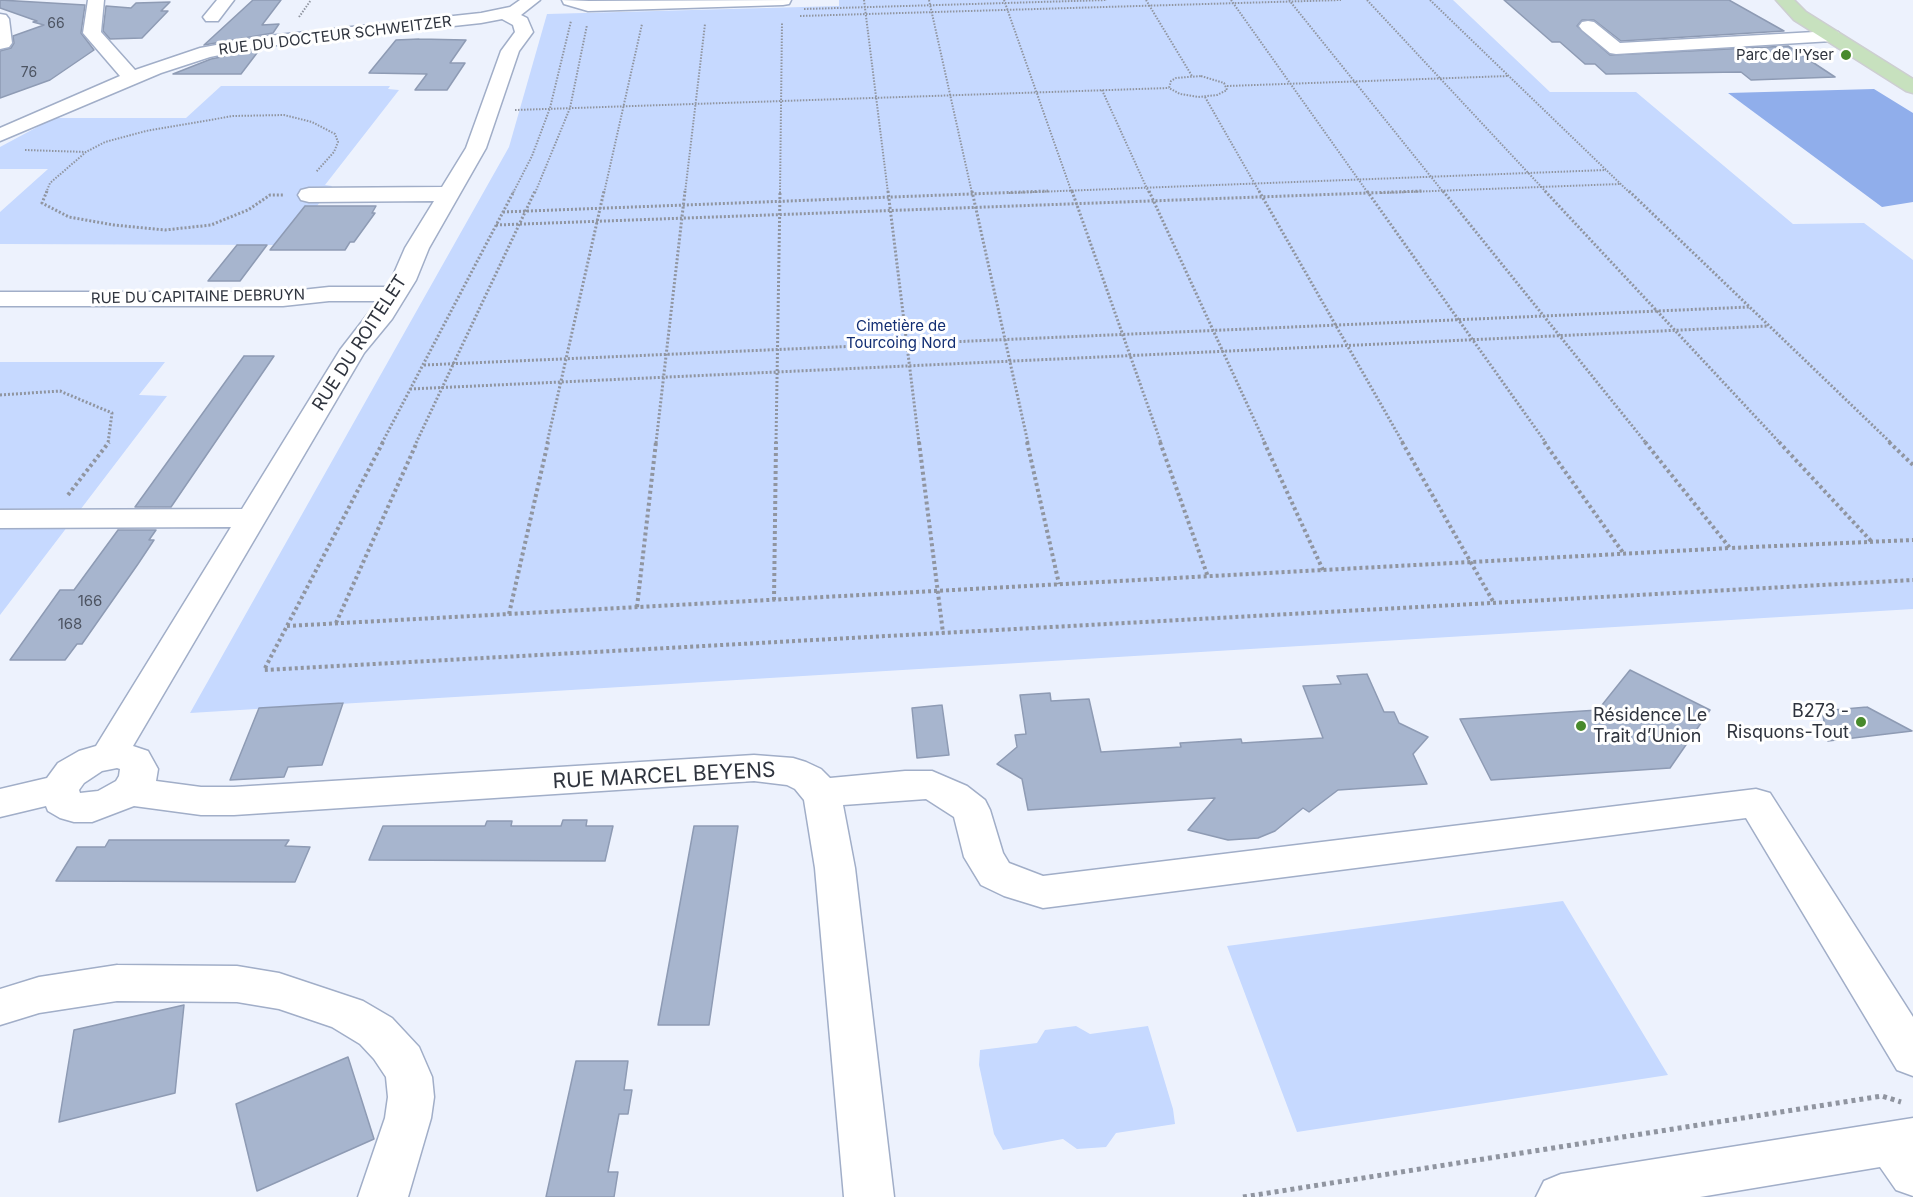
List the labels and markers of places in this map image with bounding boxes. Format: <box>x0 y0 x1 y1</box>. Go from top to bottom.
place label: Parc de l'Yser <box>1736 46 1834 64</box>
marker: Parc de l'Yser <box>1839 48 1853 62</box>
place label: B273 - Risquons-Tout <box>1726 701 1849 744</box>
place label: Résidence Le Trait d’Union <box>1593 705 1707 748</box>
marker: B273 - Risquons-Tout <box>1854 715 1868 729</box>
marker: Résidence Le Trait d’Union <box>1574 719 1588 733</box>

